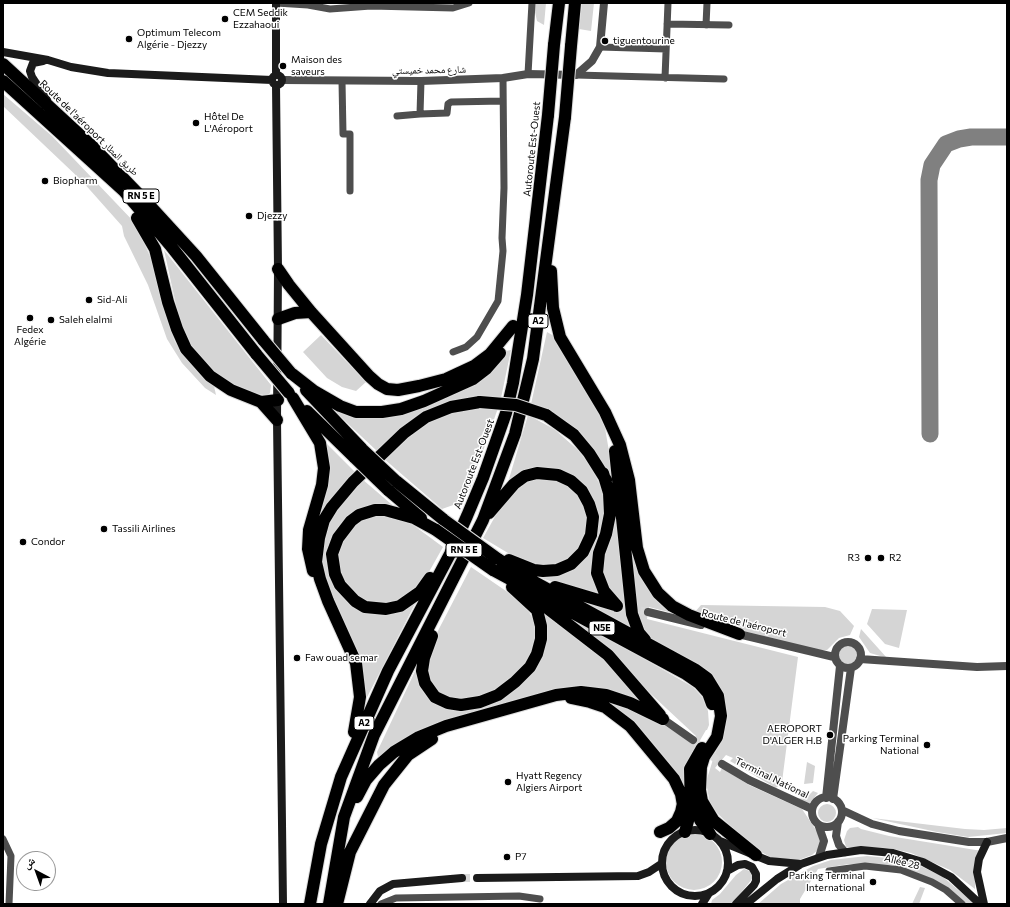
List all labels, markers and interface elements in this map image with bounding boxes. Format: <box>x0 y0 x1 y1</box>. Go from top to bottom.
place label: CEM Seddik Ezzahaoui <box>233 7 288 30</box>
marker: CEM Seddik Ezzahaoui <box>220 14 230 24</box>
place label: Optimum Telecom Algérie - Djezzy <box>137 27 221 50</box>
marker: Optimum Telecom Algérie - Djezzy <box>124 34 134 44</box>
place label: tiguentourine <box>613 35 675 47</box>
marker: tiguentourine <box>600 36 610 46</box>
place label: Maison des saveurs <box>291 54 342 78</box>
marker: Maison des saveurs <box>278 61 288 71</box>
street label: شارع محمد خميستي <box>392 63 466 77</box>
street label: Route de l'aéroport طريق المطار <box>37 78 141 178</box>
street label: Autoroute Est-Ouest <box>521 101 543 197</box>
place label: Hôtel De L'Aéroport <box>204 111 253 134</box>
marker: Hôtel De L'Aéroport <box>191 118 201 128</box>
place label: Biopharm <box>53 175 98 187</box>
marker: Biopharm <box>40 176 50 186</box>
road number: RN 5 E <box>123 189 159 203</box>
place label: Djezzy <box>257 210 287 222</box>
marker: Djezzy <box>244 211 254 221</box>
place label: Sid-Ali <box>97 294 127 306</box>
marker: Sid-Ali <box>84 295 94 305</box>
marker: Fedex Algérie <box>25 313 35 323</box>
place label: Saleh elalmi <box>59 314 112 326</box>
road number: A2 <box>528 314 548 328</box>
marker: Saleh elalmi <box>46 315 56 325</box>
place label: Fedex Algérie <box>14 324 46 348</box>
street label: Autoroute Est-Ouest <box>451 417 497 511</box>
place label: Tassili Airlines <box>112 523 176 535</box>
marker: Tassili Airlines <box>99 524 109 534</box>
place label: Condor <box>31 536 65 548</box>
marker: Condor <box>18 537 28 547</box>
road number: RN 5 E <box>446 543 482 557</box>
place label: R3 <box>848 552 860 564</box>
place label: R2 <box>889 552 901 564</box>
marker: R3 <box>863 553 873 563</box>
marker: R2 <box>876 553 886 563</box>
street label: Route de l'aéroport <box>700 607 788 639</box>
road number: N5E <box>589 621 615 635</box>
place label: Faw ouad semar <box>305 652 378 664</box>
marker: Faw ouad semar <box>292 653 302 663</box>
road number: A2 <box>354 716 374 730</box>
place label: AEROPORT D'ALGER H.B <box>763 723 822 746</box>
marker: AEROPORT D'ALGER H.B <box>825 730 835 740</box>
place label: Parking Terminal National <box>843 733 919 756</box>
marker: Parking Terminal National <box>922 740 932 750</box>
street label: Terminal National <box>733 755 811 801</box>
place label: Hyatt Regency Algiers Airport <box>516 770 582 794</box>
marker: Hyatt Regency Algiers Airport <box>503 777 513 787</box>
north arrow <box>16 851 56 891</box>
place label: P7 <box>515 851 527 863</box>
marker: P7 <box>502 852 512 862</box>
street label: Allée 28 <box>883 852 921 872</box>
text: ش <box>20 854 37 871</box>
place label: Parking Terminal International <box>789 870 865 894</box>
marker: Parking Terminal International <box>868 877 878 887</box>

